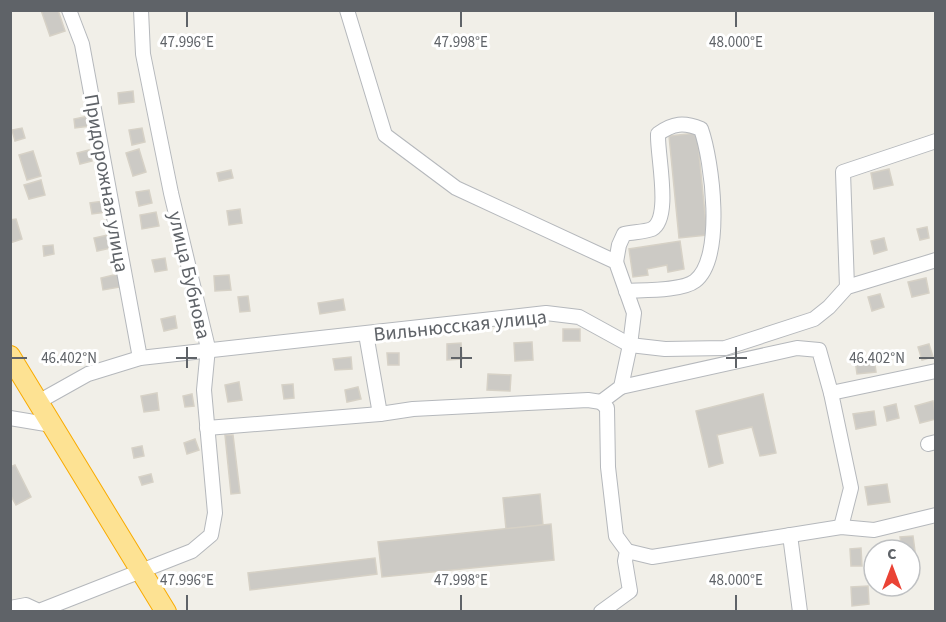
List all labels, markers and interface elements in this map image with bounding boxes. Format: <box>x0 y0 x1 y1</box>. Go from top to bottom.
text: 47.996°E <box>160 32 214 53</box>
text: 47.998°E <box>434 32 488 53</box>
text: 48.000°E <box>709 32 763 53</box>
street label: Придорожная улица <box>77 92 135 275</box>
street label: улица Бубнова <box>161 209 217 342</box>
street label: Вильнюсская улица <box>372 303 548 349</box>
text: 46.402°N <box>41 348 97 369</box>
text: 46.402°N <box>849 348 905 369</box>
north arrow <box>862 538 922 598</box>
text: С <box>887 543 897 565</box>
text: 47.996°E <box>160 570 214 591</box>
text: 47.998°E <box>434 570 488 591</box>
text: 48.000°E <box>709 570 763 591</box>

